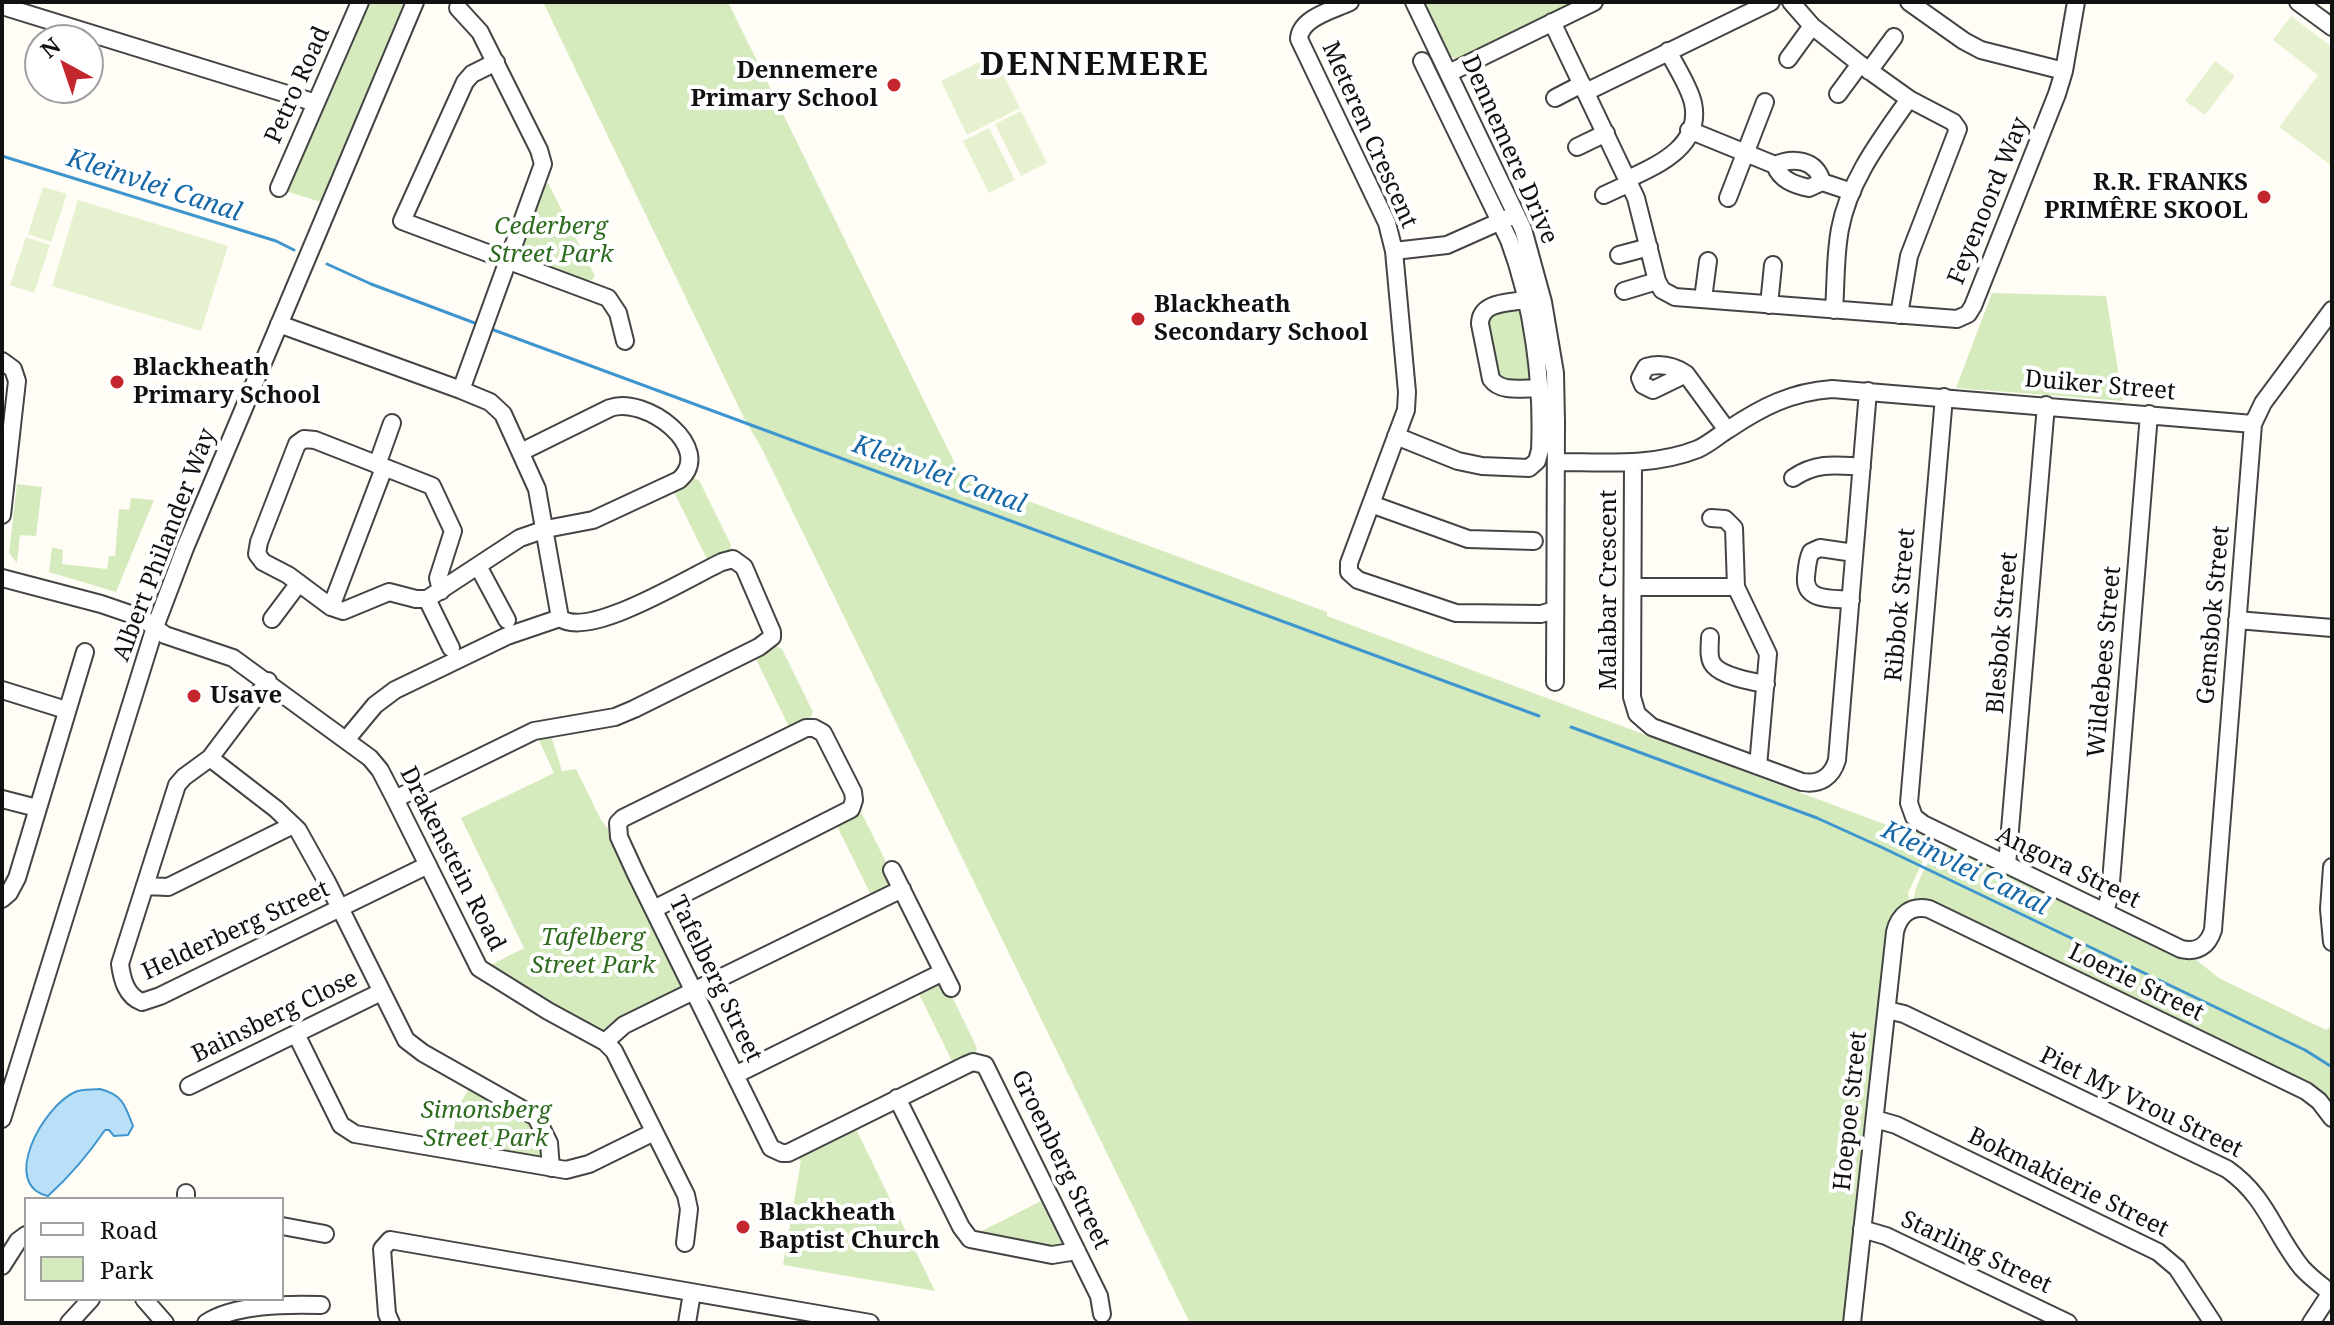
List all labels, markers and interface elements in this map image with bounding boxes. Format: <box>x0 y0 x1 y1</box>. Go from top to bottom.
street label: Petro Road <box>259 22 337 148</box>
north arrow <box>24 24 104 104</box>
text: N <box>34 30 66 64</box>
street label: Meteren Crescent <box>1315 37 1423 233</box>
district label: DENNEMERE <box>980 47 1210 85</box>
street label: Dennemere Drive <box>1455 51 1563 249</box>
place label: Dennemere Primary School <box>690 57 878 113</box>
marker: Dennemere Primary School <box>885 76 903 94</box>
street label: Feyenoord Way <box>1942 113 2036 289</box>
water label: Kleinvlei Canal <box>63 143 245 229</box>
place label: R.R. FRANKS PRIMÊRE SKOOL <box>2044 169 2248 225</box>
marker: R.R. FRANKS PRIMÊRE SKOOL <box>2255 188 2273 206</box>
park label: Cederberg Street Park <box>488 213 614 269</box>
place label: Blackheath Secondary School <box>1154 291 1368 347</box>
marker: Blackheath Secondary School <box>1129 310 1147 328</box>
place label: Blackheath Primary School <box>133 354 321 410</box>
street label: Duiker Street <box>2023 365 2177 407</box>
marker: Blackheath Primary School <box>108 373 126 391</box>
street label: Albert Philander Way <box>107 425 223 665</box>
water label: Kleinvlei Canal <box>848 429 1030 521</box>
street label: Malabar Crescent <box>1595 489 1623 691</box>
street label: Gemsbok Street <box>2192 524 2236 706</box>
street label: Ribbok Street <box>1880 527 1922 683</box>
street label: Blesbok Street <box>1982 551 2024 715</box>
street label: Wildebees Street <box>2082 565 2128 759</box>
place label: Usave <box>210 682 282 710</box>
marker: Usave <box>185 687 203 705</box>
street label: Drakenstein Road <box>393 762 511 956</box>
water label: Kleinvlei Canal <box>1877 815 2053 923</box>
street label: Angora Street <box>1991 821 2145 915</box>
street label: Helderberg Street <box>138 875 334 987</box>
street label: Tafelberg Street <box>662 891 768 1067</box>
park label: Tafelberg Street Park <box>530 924 656 980</box>
street label: Loerie Street <box>2064 938 2208 1028</box>
street label: Bainsberg Close <box>187 964 363 1070</box>
street label: Hoepoe Street <box>1828 1030 1874 1192</box>
street label: Piet My Vrou Street <box>2035 1041 2247 1165</box>
street label: Groenberg Street <box>1004 1066 1116 1254</box>
park label: Simonsberg Street Park <box>421 1097 551 1153</box>
street label: Bokmakierie Street <box>1963 1122 2173 1244</box>
legend <box>24 1197 284 1301</box>
place label: Blackheath Baptist Church <box>759 1199 940 1255</box>
street label: Starling Street <box>1896 1206 2056 1300</box>
text: Road <box>100 1213 158 1246</box>
marker: Blackheath Baptist Church <box>734 1218 752 1236</box>
text: Park <box>100 1253 153 1286</box>

